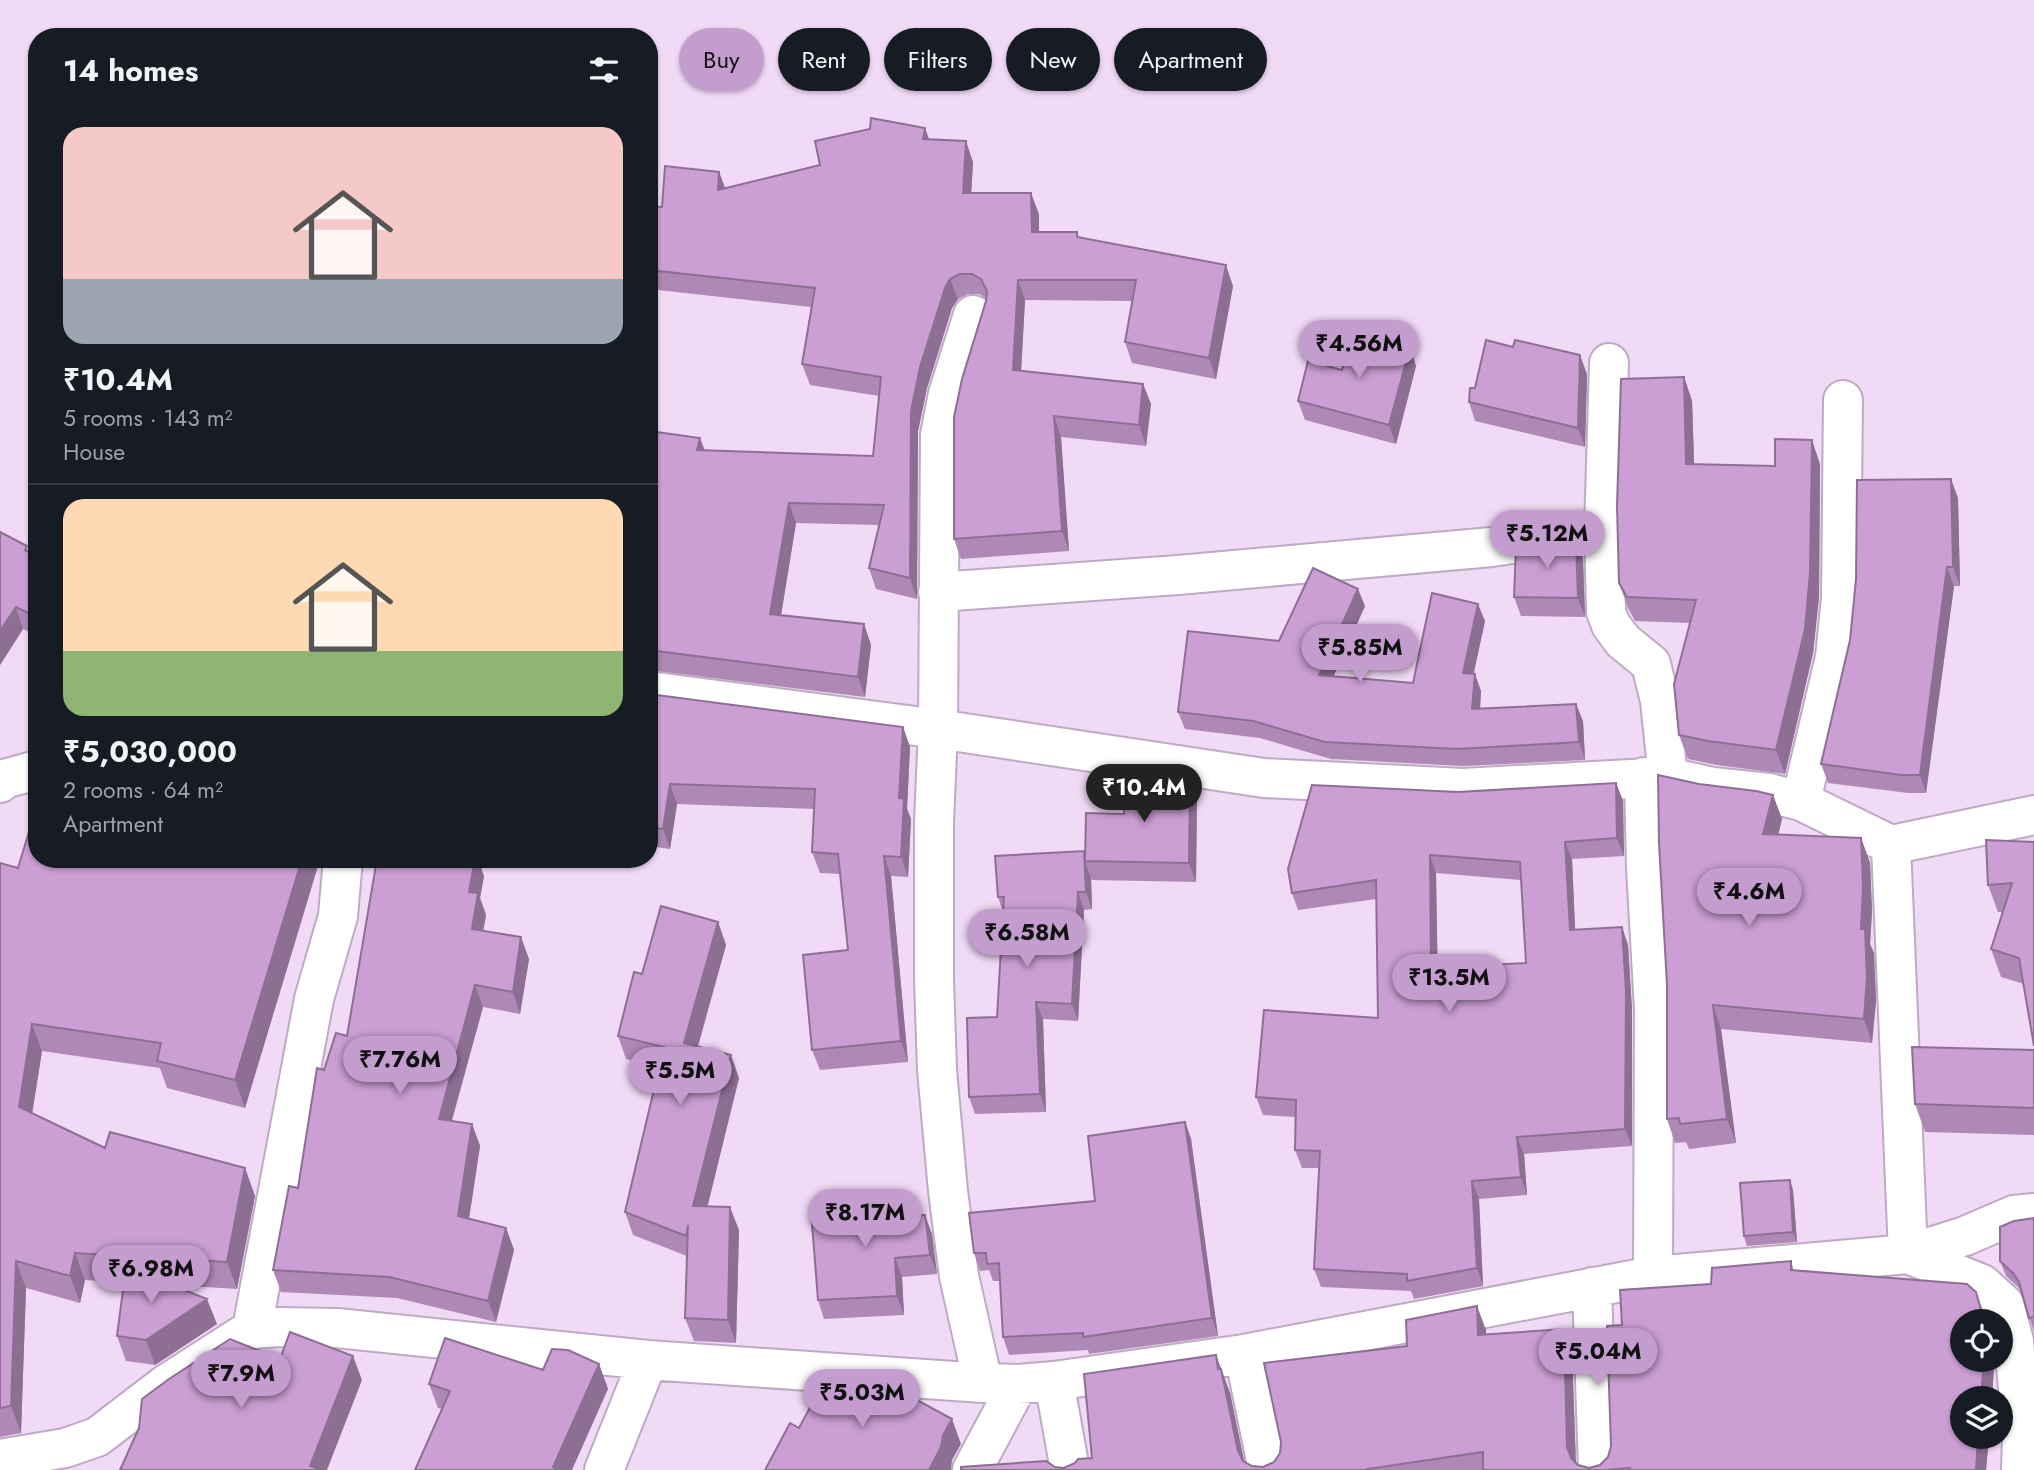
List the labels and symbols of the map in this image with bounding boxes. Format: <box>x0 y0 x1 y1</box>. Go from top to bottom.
pin: ₹4.56M <box>1302 320 1416 380</box>
pin: ₹5.12M <box>1490 510 1604 570</box>
pin: ₹5.85M <box>1303 624 1417 684</box>
pin: ₹10.4M <box>1087 764 1201 824</box>
pin: ₹4.6M <box>1700 869 1798 928</box>
pin: ₹6.58M <box>970 909 1084 969</box>
pin: ₹13.5M <box>1392 954 1506 1014</box>
pin: ₹7.76M <box>343 1036 457 1096</box>
pin: ₹5.5M <box>631 1048 729 1107</box>
pin: ₹8.17M <box>808 1190 922 1249</box>
pin: ₹6.98M <box>94 1246 208 1305</box>
pin: ₹5.04M <box>1541 1328 1655 1388</box>
pin: ₹7.9M <box>192 1350 290 1410</box>
pin: ₹5.03M <box>805 1370 919 1429</box>

